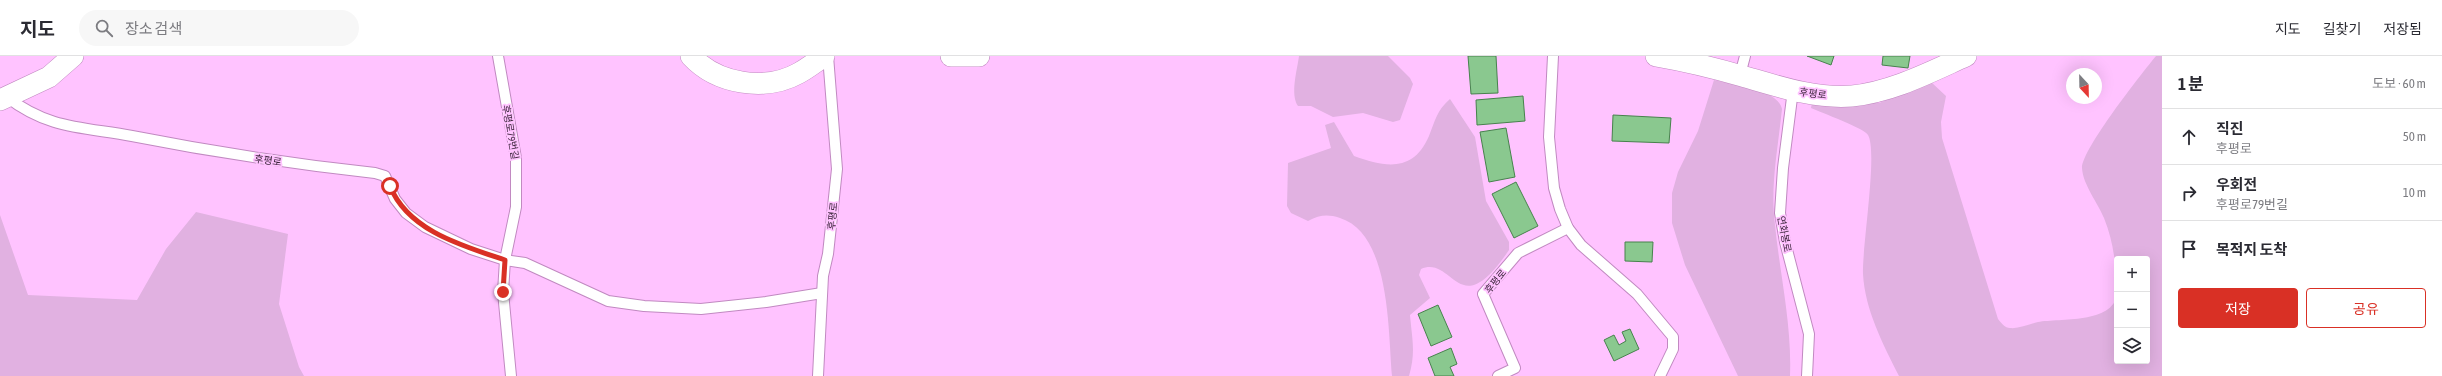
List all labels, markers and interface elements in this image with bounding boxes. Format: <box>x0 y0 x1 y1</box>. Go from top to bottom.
search box <box>79 10 359 46</box>
icon: search <box>93 17 115 39</box>
text: 지도 <box>20 18 55 40</box>
text: 장소 검색 <box>125 20 182 37</box>
text: 지도 <box>2275 21 2301 37</box>
text: 길찾기 <box>2323 21 2361 37</box>
text: 저장됨 <box>2383 21 2422 37</box>
north arrow <box>2066 68 2102 104</box>
text: 1 분 <box>2178 74 2204 94</box>
text: 도보 · 60 m <box>2372 76 2426 91</box>
street label: 후평로 <box>1799 86 1827 101</box>
street label: 후평로79번길 <box>500 104 521 160</box>
text: 직진 <box>2216 120 2244 137</box>
icon: ahead <box>2178 126 2200 148</box>
text: 50 m <box>2403 129 2426 144</box>
text: 후평로 <box>2216 141 2252 156</box>
street label: 후평로 <box>253 153 282 168</box>
text: 우회전 <box>2216 176 2257 193</box>
route start <box>381 177 399 195</box>
icon: right <box>2178 182 2200 204</box>
text: 10 m <box>2403 185 2426 200</box>
text: 후평로79번길 <box>2216 197 2288 212</box>
street label: 후평로 <box>826 202 839 230</box>
street label: 연화봉로 <box>1776 215 1793 253</box>
icon: arrive <box>2178 238 2200 260</box>
text: 목적지 도착 <box>2216 241 2287 258</box>
map controls <box>2114 256 2150 364</box>
button: + <box>2114 256 2150 292</box>
street label: 후평로 <box>1482 267 1508 296</box>
route end <box>494 283 512 301</box>
button: 저장 <box>2178 288 2298 328</box>
button: 공유 <box>2306 288 2426 328</box>
button: − <box>2114 292 2150 328</box>
button: layers <box>2114 328 2150 364</box>

